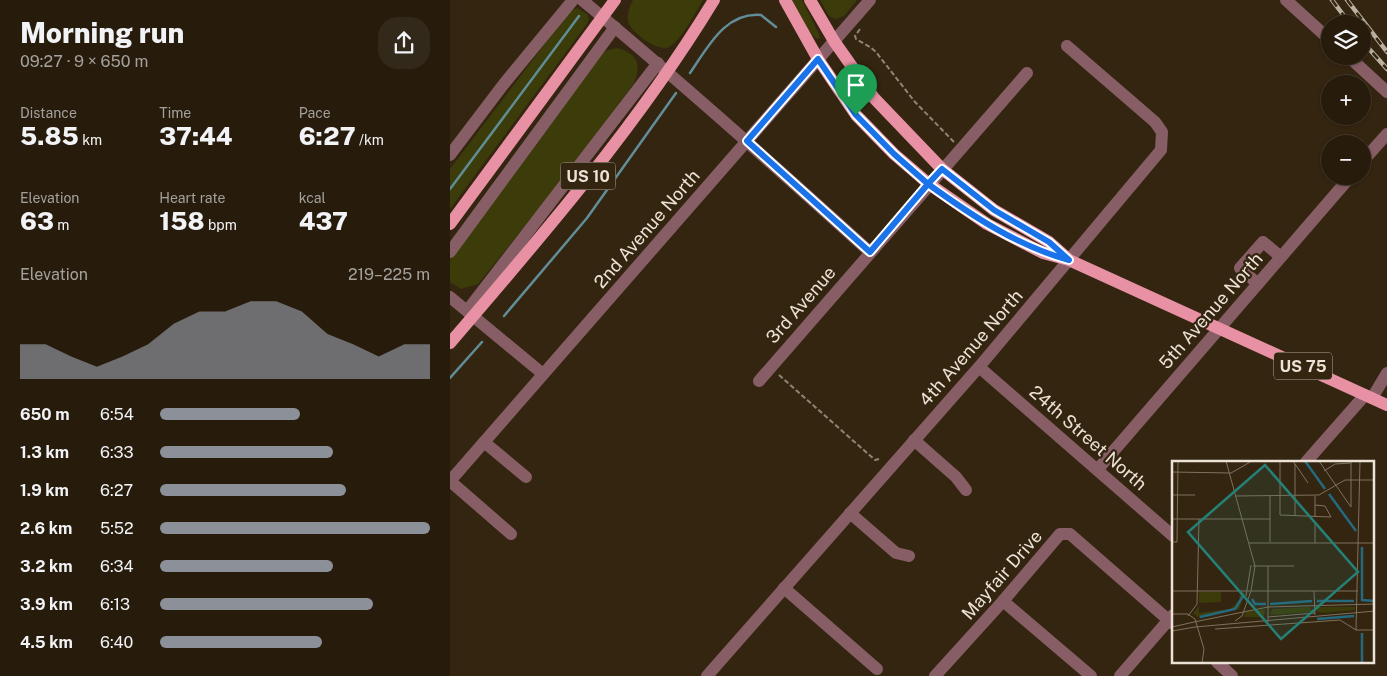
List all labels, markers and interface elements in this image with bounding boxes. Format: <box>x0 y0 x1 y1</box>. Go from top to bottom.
map controls <box>1321 15 1371 185</box>
button: layers <box>1321 15 1371 65</box>
text: Morning run <box>20 16 184 49</box>
button: share <box>378 17 430 69</box>
text: 09:27 · 9 × 650 m <box>20 52 148 71</box>
pin <box>835 64 877 115</box>
icon: arrive <box>842 71 870 99</box>
button: + <box>1321 75 1371 125</box>
text: Distance <box>20 105 77 121</box>
text: Time <box>159 105 191 121</box>
text: Pace <box>299 105 331 121</box>
text: 5.85 <box>20 121 79 151</box>
text: 37:44 <box>159 121 233 151</box>
text: 6:27 <box>299 121 356 151</box>
text: km <box>79 132 102 148</box>
text: /km <box>356 132 384 148</box>
button: − <box>1321 135 1371 185</box>
road number: US 10 <box>560 162 616 190</box>
street label: 2nd Avenue North <box>589 165 704 292</box>
text: Elevation <box>20 190 79 206</box>
text: Heart rate <box>159 190 226 206</box>
text: kcal <box>299 190 326 206</box>
text: 63 <box>20 206 54 236</box>
text: 158 <box>159 206 205 236</box>
text: 437 <box>299 206 348 236</box>
text: m <box>54 217 69 233</box>
text: bpm <box>205 217 237 233</box>
street label: 5th Avenue North <box>1154 248 1267 373</box>
street label: 3rd Avenue <box>761 262 840 347</box>
text: Elevation <box>20 265 88 284</box>
text: 219–225 m <box>348 265 430 284</box>
street label: 4th Avenue North <box>914 285 1027 410</box>
road number: US 75 <box>1274 352 1332 380</box>
street label: 24th Street North <box>1025 381 1151 494</box>
text: 650 m <box>20 405 70 424</box>
text: 6:54 <box>100 405 134 424</box>
text: 1.3 km <box>20 443 69 462</box>
text: 6:33 <box>100 443 134 462</box>
inset map <box>1172 461 1374 664</box>
text: 1.9 km <box>20 481 69 500</box>
text: 6:27 <box>100 481 133 500</box>
text: 2.6 km <box>20 519 72 538</box>
text: 5:52 <box>100 519 134 538</box>
street label: Mayfair Drive <box>957 526 1046 624</box>
text: 3.2 km <box>20 557 73 576</box>
text: 6:34 <box>100 557 134 576</box>
text: 3.9 km <box>20 595 73 614</box>
text: 6:13 <box>100 595 130 614</box>
text: 4.5 km <box>20 633 73 652</box>
text: 6:40 <box>100 633 133 652</box>

